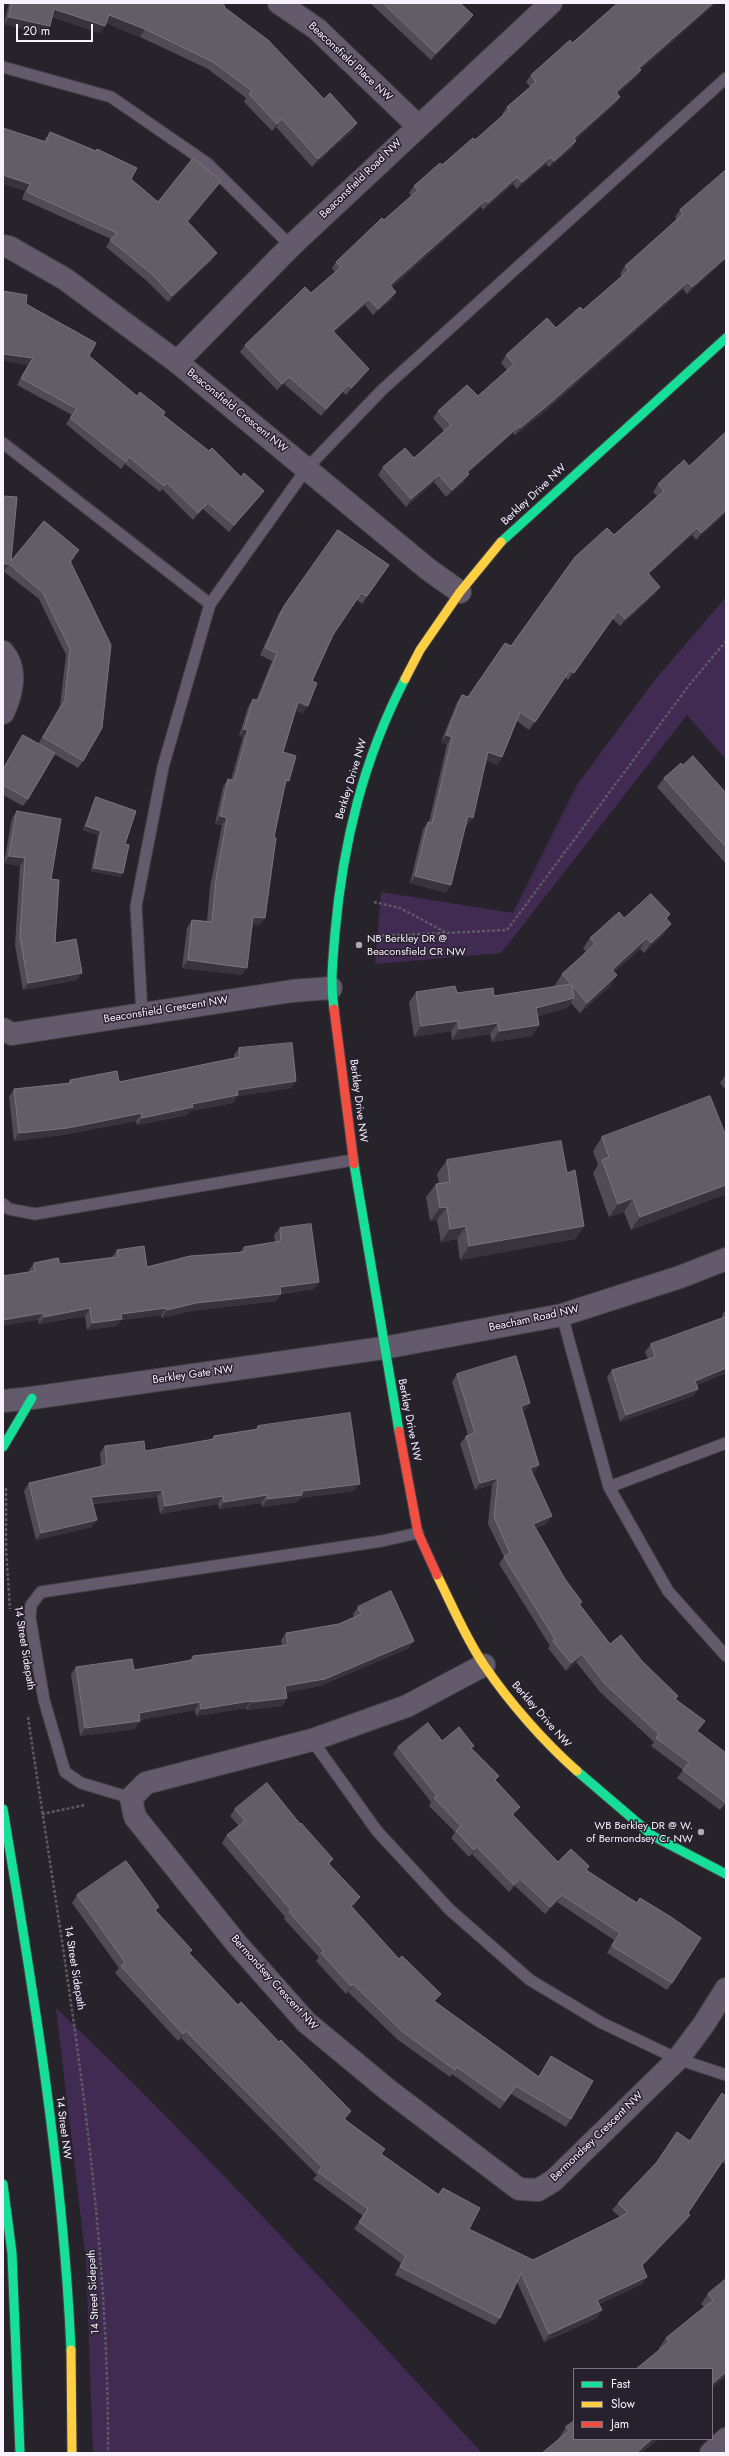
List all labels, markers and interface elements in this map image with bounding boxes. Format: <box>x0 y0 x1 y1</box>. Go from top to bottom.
scale bar <box>18 16 95 42</box>
street label: Beaconsfield Place NW <box>305 20 395 104</box>
text: 20 m <box>23 22 50 40</box>
street label: Beaconsfield Road NW <box>317 136 405 222</box>
street label: Beaconsfield Crescent NW <box>184 366 290 456</box>
street label: Berkley Drive NW <box>499 462 569 528</box>
street label: Berkley Drive NW <box>333 737 371 821</box>
place label: NB Berkley DR @ Beaconsfield CR NW <box>367 932 466 958</box>
marker: NB Berkley DR @ Beaconsfield CR NW <box>354 940 364 950</box>
street label: Beaconsfield Crescent NW <box>103 994 229 1026</box>
street label: Berkley Drive NW <box>346 1059 370 1143</box>
street label: Beacham Road NW <box>488 1303 580 1335</box>
street label: Berkley Gate NW <box>152 1363 234 1387</box>
street label: Berkley Drive NW <box>395 1378 423 1462</box>
street label: 14 Street Sidepath <box>11 1605 37 1691</box>
street label: Berkley Drive NW <box>509 1679 573 1751</box>
place label: WB Berkley DR @ W. of Bermondsey Cr NW <box>586 1819 693 1845</box>
marker: WB Berkley DR @ W. of Bermondsey Cr NW <box>696 1827 706 1837</box>
street label: 14 Street Sidepath <box>61 1925 87 2011</box>
street label: Bermondsey Crescent NW <box>228 1933 320 2033</box>
street label: Bermondsey Crescent NW <box>548 2089 646 2185</box>
street label: 14 Street NW <box>53 2096 73 2160</box>
street label: 14 Street Sidepath <box>85 2249 103 2335</box>
legend <box>573 2368 713 2440</box>
text: Fast <box>611 2375 630 2393</box>
text: Slow <box>611 2395 635 2413</box>
text: Jam <box>611 2415 629 2433</box>

